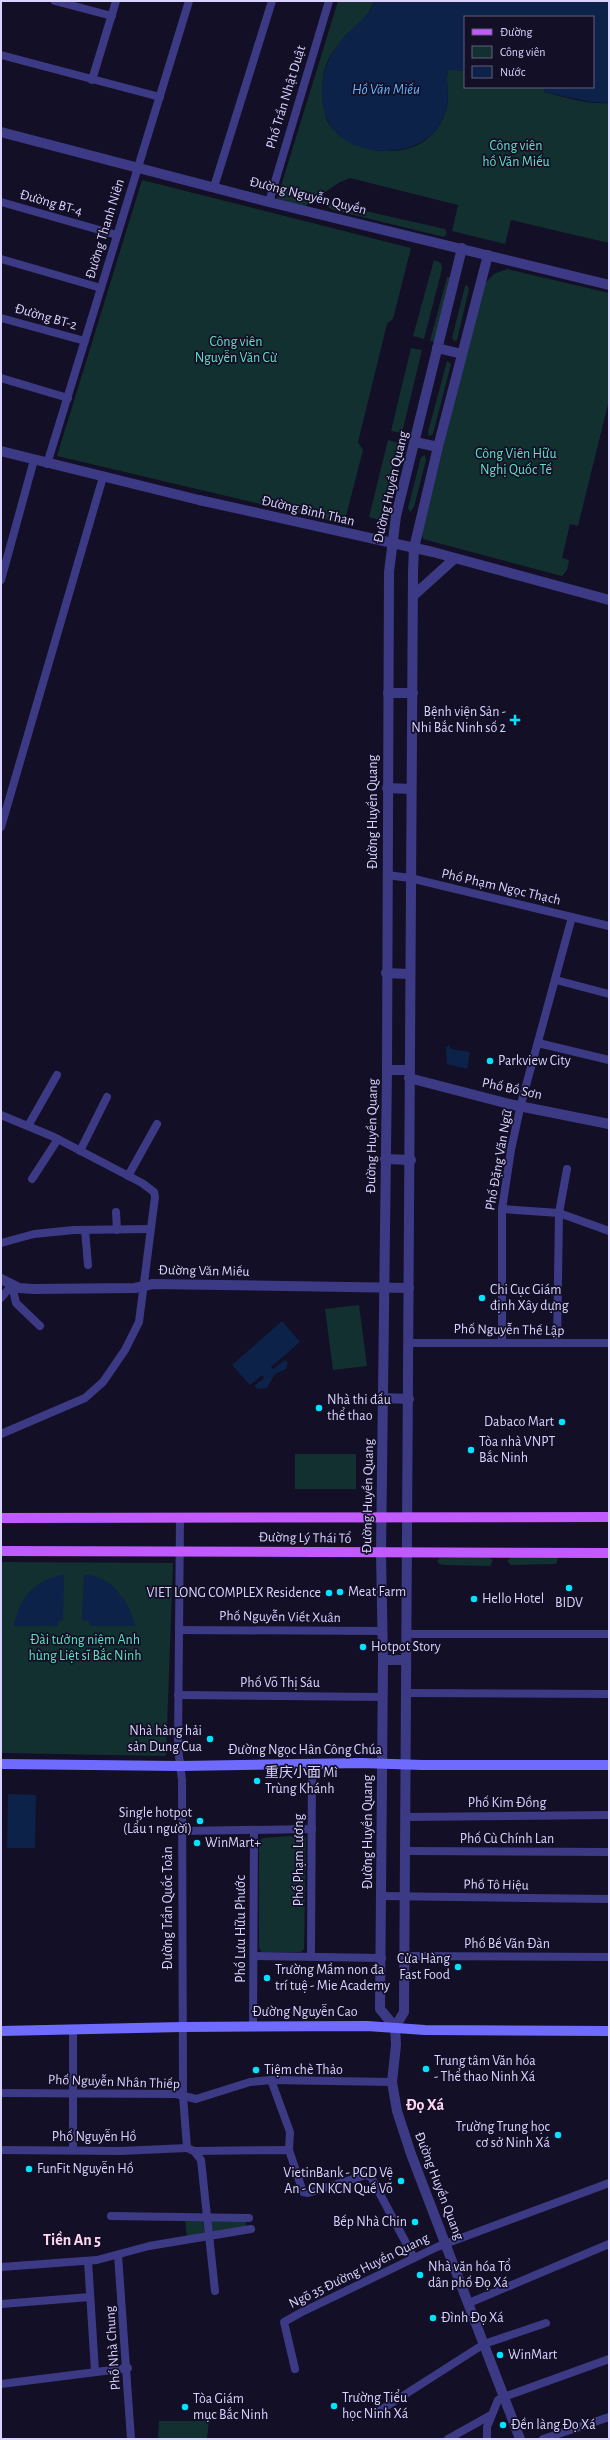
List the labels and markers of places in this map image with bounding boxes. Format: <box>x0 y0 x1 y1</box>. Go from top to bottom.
place label: Bệnh viện Sản - Nhi Bắc Ninh số 2 <box>411 705 506 735</box>
marker: Bệnh viện Sản - Nhi Bắc Ninh số 2 <box>509 714 521 726</box>
place label: Parkview City <box>498 1054 571 1068</box>
marker: Parkview City <box>485 1056 495 1066</box>
place label: Chi Cục Giám định Xây dựng <box>490 1283 569 1313</box>
marker: Chi Cục Giám định Xây dựng <box>477 1293 487 1303</box>
place label: Nhà thi đấu thể thao <box>327 1392 391 1423</box>
marker: Nhà thi đấu thể thao <box>314 1403 324 1413</box>
place label: Dabaco Mart <box>484 1415 555 1429</box>
marker: Dabaco Mart <box>557 1417 567 1427</box>
place label: Tòa nhà VNPT Bắc Ninh <box>479 1435 556 1465</box>
marker: Tòa nhà VNPT Bắc Ninh <box>466 1445 476 1455</box>
marker: BIDV <box>564 1583 574 1593</box>
place label: Meat Farm <box>348 1585 406 1599</box>
place label: VIET LONG COMPLEX Residence <box>146 1586 321 1600</box>
marker: Meat Farm <box>335 1587 345 1597</box>
marker: VIET LONG COMPLEX Residence <box>324 1588 334 1598</box>
place label: Hello Hotel <box>482 1592 544 1606</box>
marker: Hello Hotel <box>469 1594 479 1604</box>
place label: BIDV <box>555 1596 583 1610</box>
place label: Hotpot Story <box>371 1640 441 1654</box>
marker: Hotpot Story <box>358 1642 368 1652</box>
place label: Nhà hàng hải sản Dung Cua <box>128 1724 203 1754</box>
marker: Nhà hàng hải sản Dung Cua <box>205 1734 215 1744</box>
place label: 重庆小面 Mì Trùng Khánh <box>265 1765 338 1796</box>
marker: 重庆小面 Mì Trùng Khánh <box>252 1776 262 1786</box>
place label: Single hotpot (Lẩu 1 người) <box>119 1806 193 1836</box>
marker: Single hotpot (Lẩu 1 người) <box>195 1816 205 1826</box>
place label: WinMart+ <box>205 1836 261 1850</box>
marker: WinMart+ <box>192 1838 202 1848</box>
place label: Cửa Hàng Fast Food <box>397 1952 450 1982</box>
place label: Trường Mầm non đa trí tuệ - Mie Academy <box>275 1962 390 1993</box>
marker: Cửa Hàng Fast Food <box>453 1962 463 1972</box>
marker: Trường Mầm non đa trí tuệ - Mie Academy <box>262 1973 272 1983</box>
place label: Trung tâm Văn hóa - Thể thao Ninh Xá <box>434 2054 536 2084</box>
place label: Tiệm chè Thảo <box>264 2063 343 2077</box>
marker: Trung tâm Văn hóa - Thể thao Ninh Xá <box>421 2064 431 2074</box>
marker: Tiệm chè Thảo <box>251 2065 261 2075</box>
place label: Trường Trung học cơ sở Ninh Xá <box>455 2120 551 2150</box>
marker: Trường Trung học cơ sở Ninh Xá <box>553 2130 563 2140</box>
place label: FunFit Nguyễn Hồ <box>37 2160 134 2176</box>
marker: FunFit Nguyễn Hồ <box>24 2164 34 2174</box>
place label: VietinBank - PGD Vệ An - CN KCN Quế Võ <box>283 2166 393 2196</box>
marker: VietinBank - PGD Vệ An - CN KCN Quế Võ <box>396 2176 406 2186</box>
place label: Bếp Nhà Chin <box>333 2214 407 2229</box>
marker: Bếp Nhà Chin <box>410 2217 420 2227</box>
place label: Nhà văn hóa Tổ dân phố Đọ Xá <box>428 2258 511 2290</box>
marker: Nhà văn hóa Tổ dân phố Đọ Xá <box>415 2270 425 2280</box>
place label: Đình Đọ Xá <box>441 2311 504 2325</box>
marker: Đình Đọ Xá <box>428 2313 438 2323</box>
place label: WinMart <box>508 2348 558 2362</box>
marker: WinMart <box>495 2350 505 2360</box>
place label: Trường Tiểu học Ninh Xá <box>342 2389 409 2421</box>
place label: Tòa Giám mục Bắc Ninh <box>193 2392 268 2422</box>
marker: Trường Tiểu học Ninh Xá <box>329 2401 339 2411</box>
marker: Tòa Giám mục Bắc Ninh <box>180 2402 190 2412</box>
place label: Đền làng Đọ Xá <box>511 2417 596 2432</box>
marker: Đền làng Đọ Xá <box>498 2420 508 2430</box>

